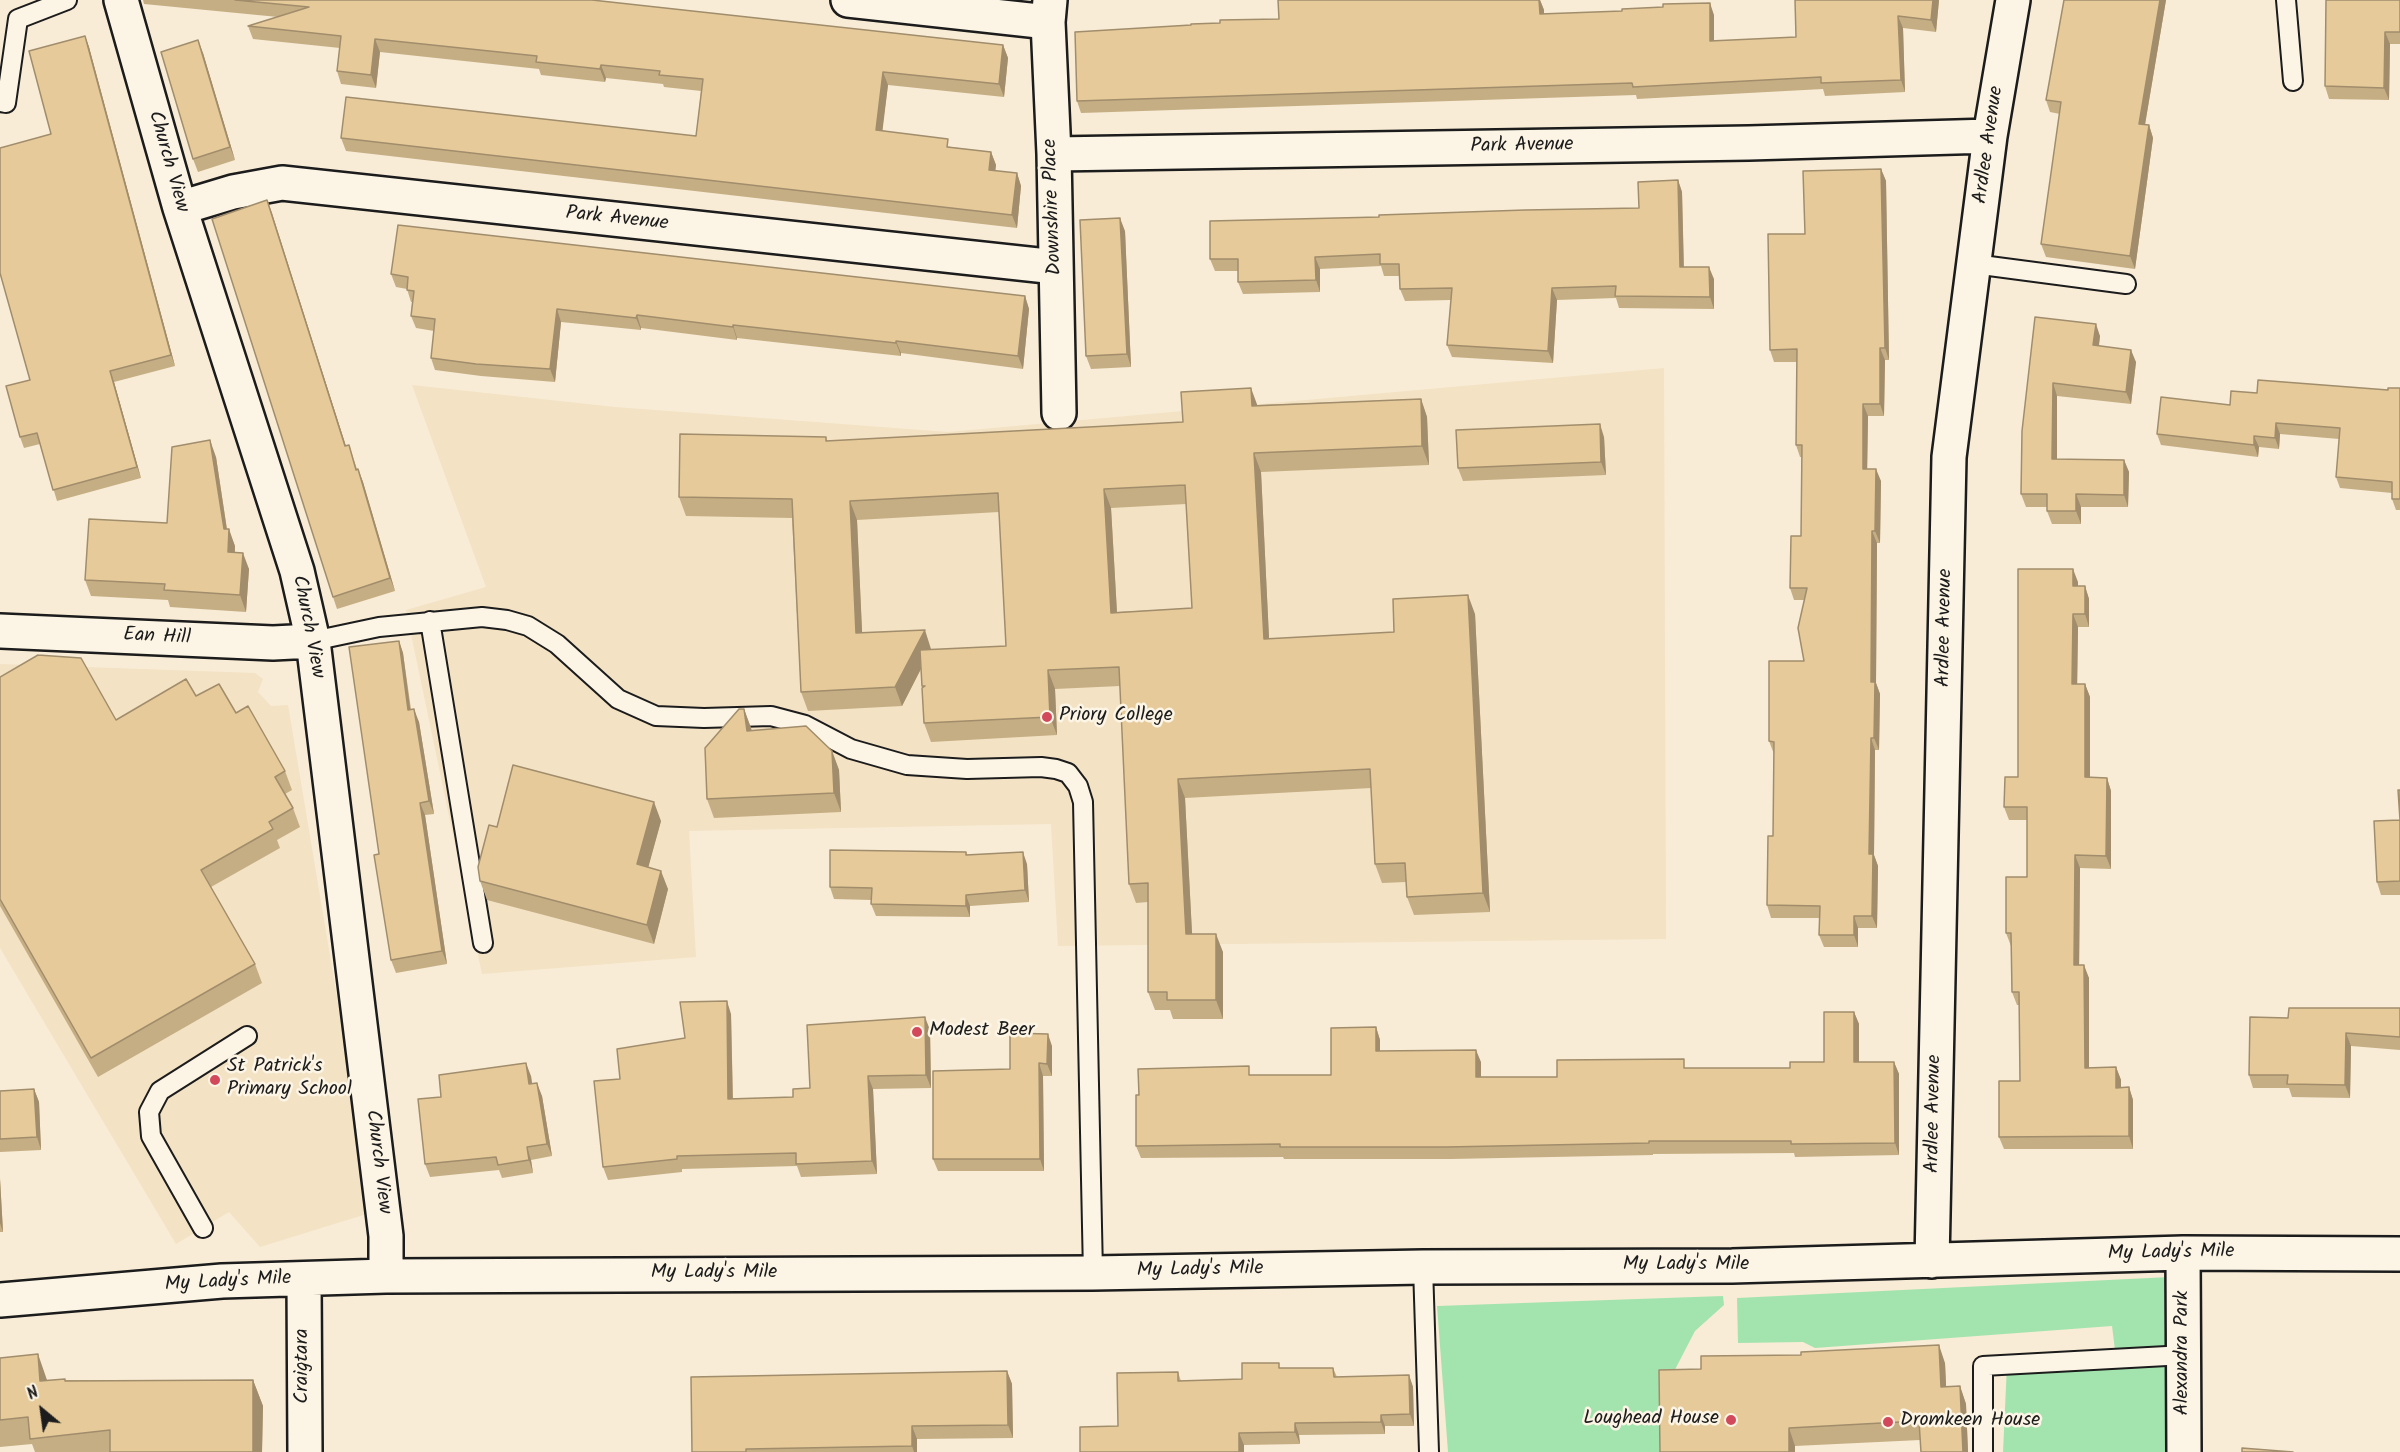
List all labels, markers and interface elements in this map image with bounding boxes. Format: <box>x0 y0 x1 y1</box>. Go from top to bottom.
street label: Ardlee Avenue <box>1970 85 2010 205</box>
street label: Church View <box>141 108 193 216</box>
street label: Park Avenue <box>1470 134 1574 160</box>
street label: Downshire Place <box>1040 138 1068 276</box>
street label: Park Avenue <box>564 203 670 237</box>
street label: Ardlee Avenue <box>1933 569 1959 687</box>
street label: Church View <box>285 573 329 681</box>
street label: Ean Hill <box>123 624 191 652</box>
place label: Priory College <box>1059 705 1173 729</box>
marker: Priory College <box>1040 710 1054 724</box>
place label: Modest Beer <box>929 1020 1034 1044</box>
marker: Modest Beer <box>910 1025 924 1039</box>
street label: Ardlee Avenue <box>1922 1055 1948 1173</box>
place label: St Patrick's Primary School <box>227 1056 352 1103</box>
marker: St Patrick's Primary School <box>208 1073 222 1087</box>
street label: Church View <box>359 1109 395 1215</box>
street label: My Lady's Mile <box>2107 1241 2235 1267</box>
street label: My Lady's Mile <box>1623 1254 1749 1278</box>
street label: My Lady's Mile <box>1136 1258 1264 1284</box>
street label: My Lady's Mile <box>651 1262 777 1286</box>
street label: My Lady's Mile <box>164 1268 292 1298</box>
street label: Alexandra Park <box>2172 1291 2196 1415</box>
street label: Craigtara <box>292 1328 316 1404</box>
north arrow <box>12 1380 72 1440</box>
text: N <box>23 1380 44 1407</box>
place label: Loughead House <box>1583 1408 1719 1432</box>
place label: Dromkeen House <box>1900 1410 2040 1434</box>
marker: Loughead House <box>1724 1413 1738 1427</box>
marker: Dromkeen House <box>1881 1415 1895 1429</box>

